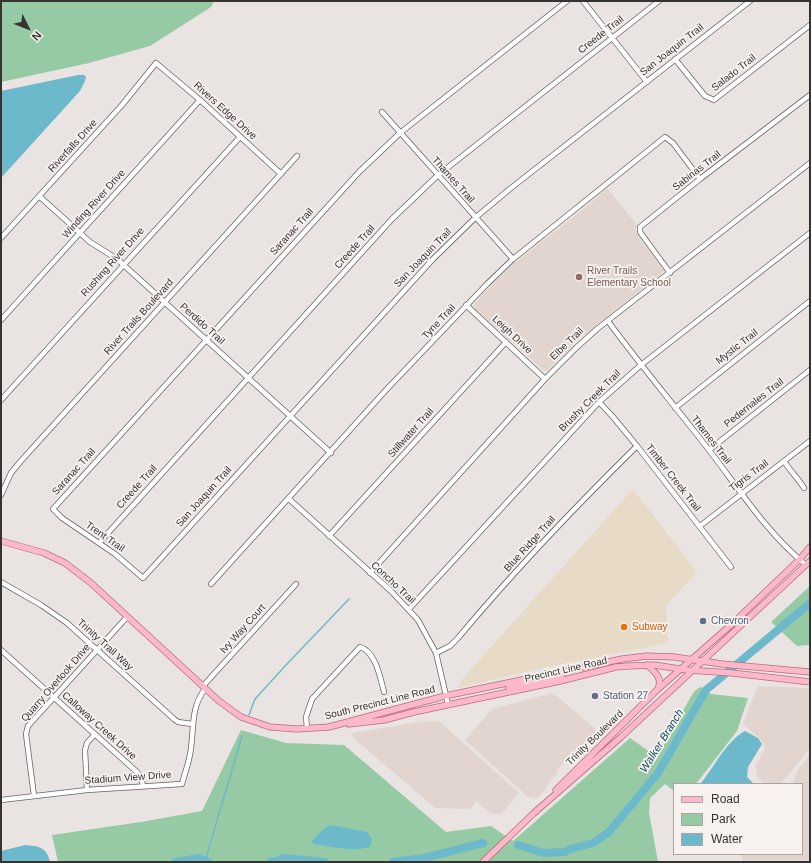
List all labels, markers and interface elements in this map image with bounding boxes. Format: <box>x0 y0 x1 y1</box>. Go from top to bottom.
north arrow <box>8 8 48 48</box>
street label: Creede Trail <box>576 13 626 57</box>
street label: San Joaquin Trail <box>638 21 706 79</box>
text: N <box>30 29 44 43</box>
street label: Salado Trail <box>709 52 759 94</box>
street label: Rivers Edge Drive <box>191 80 259 142</box>
street label: Riverfalls Drive <box>46 117 100 175</box>
street label: Sabinas Trail <box>670 148 724 194</box>
street label: Thames Trail <box>429 154 477 206</box>
street label: Winding River Drive <box>60 167 128 241</box>
street label: Saranac Trail <box>268 206 316 258</box>
street label: Creede Trail <box>332 223 378 271</box>
street label: Rushing River Drive <box>79 225 147 299</box>
street label: San Joaquin Trail <box>392 226 454 290</box>
place label: River Trails Elementary School <box>587 265 671 288</box>
marker: River Trails Elementary School <box>574 272 584 282</box>
street label: River Trails Boulevard <box>102 277 176 357</box>
street label: Perdido Trail <box>177 301 227 347</box>
street label: Tyne Trail <box>420 302 458 342</box>
street label: Leigh Drive <box>489 313 535 357</box>
street label: Elbe Trail <box>548 325 586 363</box>
street label: Mystic Trail <box>714 327 760 367</box>
street label: Brushy Creek Trail <box>557 368 623 434</box>
street label: Pedernales Trail <box>722 376 786 430</box>
street label: Stillwater Trail <box>386 406 436 460</box>
street label: Thames Trail <box>688 413 734 467</box>
street label: Timber Creek Trail <box>643 442 703 514</box>
street label: Saranac Trail <box>50 446 98 498</box>
street label: Tigris Trail <box>727 457 771 495</box>
street label: Creede Trail <box>114 463 160 511</box>
street label: San Joaquin Trail <box>174 464 234 530</box>
street label: Blue Ridge Trail <box>502 514 558 574</box>
street label: Trent Trail <box>83 519 127 555</box>
street label: Concho Trail <box>368 559 418 607</box>
street label: Ivy Way Court <box>218 602 268 656</box>
place label: Chevron <box>711 615 749 627</box>
marker: Chevron <box>698 616 708 626</box>
street label: Trinity Trail Way <box>75 617 135 673</box>
place label: Subway <box>632 621 668 633</box>
marker: Subway <box>619 622 629 632</box>
street label: Quarry Overlook Drive <box>19 642 93 724</box>
street label: Precinct Line Road <box>523 655 609 685</box>
street label: South Precinct Line Road <box>324 683 436 723</box>
street label: Calloway Creek Drive <box>59 689 139 763</box>
place label: Station 27 <box>603 690 648 702</box>
marker: Station 27 <box>590 691 600 701</box>
water label: Walker Branch <box>637 707 687 775</box>
street label: Trinity Boulevard <box>564 708 626 768</box>
street label: Stadium View Drive <box>84 769 172 787</box>
legend <box>673 783 803 855</box>
text: Road <box>711 792 740 806</box>
text: Park <box>711 812 736 826</box>
text: Water <box>711 832 743 846</box>

